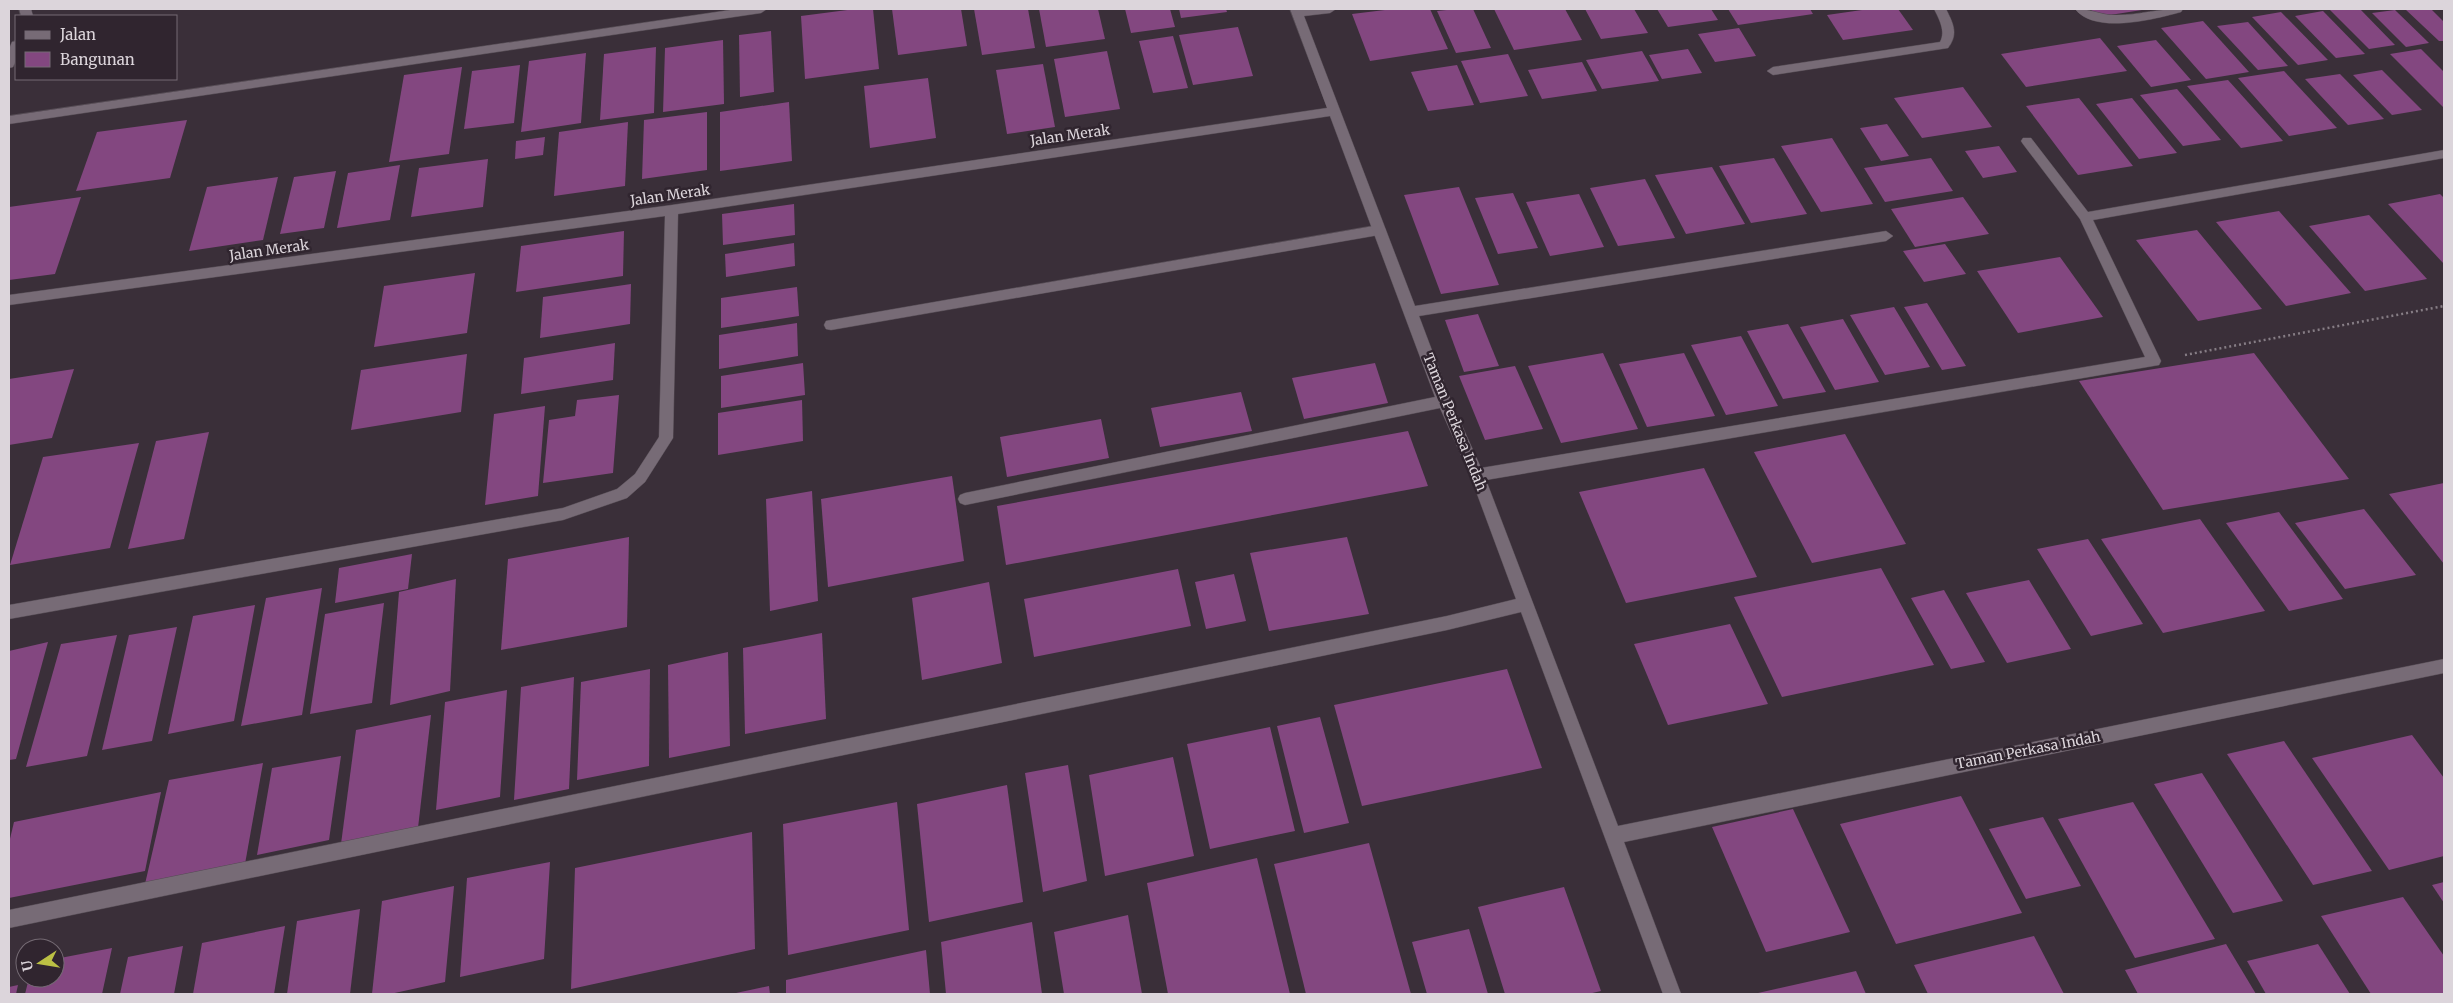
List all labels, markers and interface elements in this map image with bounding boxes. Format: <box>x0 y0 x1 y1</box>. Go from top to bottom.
legend <box>15 15 178 80</box>
text: Jalan <box>59 25 96 44</box>
text: Bangunan <box>60 50 135 69</box>
street label: Jalan Merak <box>1028 120 1111 150</box>
street label: Jalan Merak <box>628 180 711 210</box>
street label: Jalan Merak <box>227 235 310 265</box>
street label: Taman Perkasa Indah <box>1419 350 1491 494</box>
street label: Taman Perkasa Indah <box>1954 727 2102 773</box>
north arrow <box>15 938 65 988</box>
text: U <box>17 958 37 973</box>

